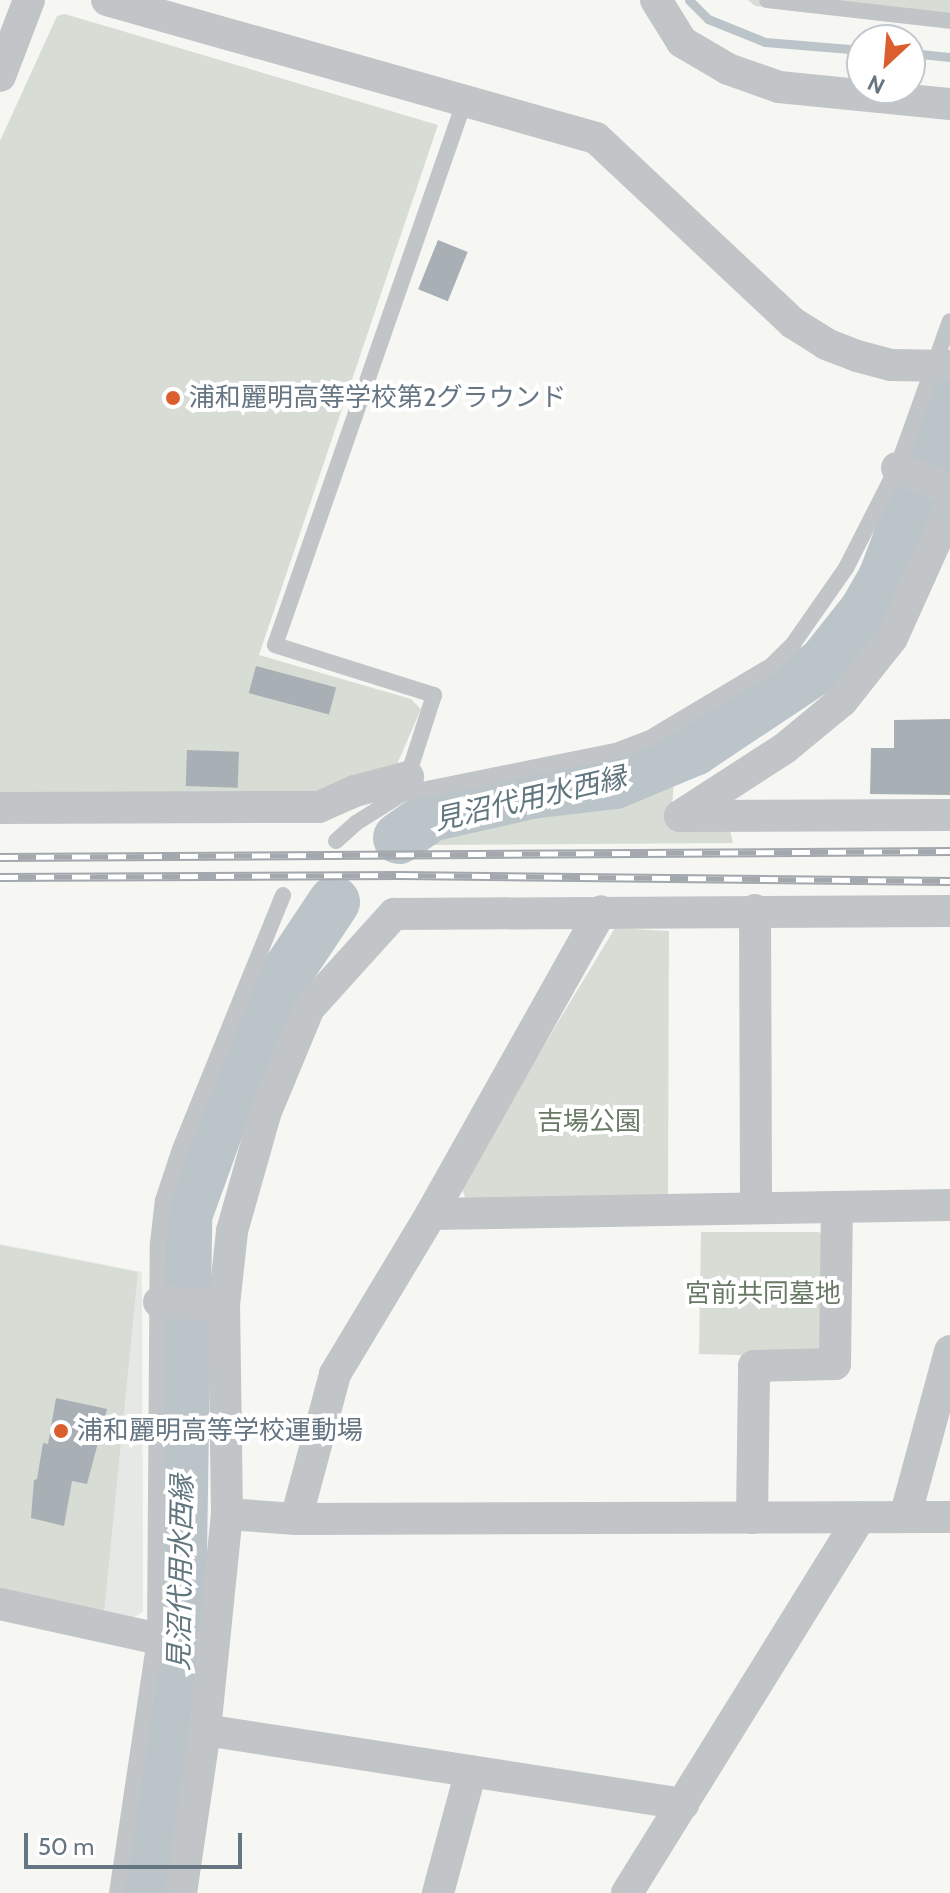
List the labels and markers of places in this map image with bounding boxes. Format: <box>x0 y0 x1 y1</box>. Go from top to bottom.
place label: 浦和麗明高等学校第2グラウンド <box>189 382 567 414</box>
marker: 浦和麗明高等学校第2グラウンド <box>164 389 182 407</box>
place label: 浦和麗明高等学校運動場 <box>77 1415 363 1447</box>
marker: 浦和麗明高等学校運動場 <box>52 1422 70 1440</box>

